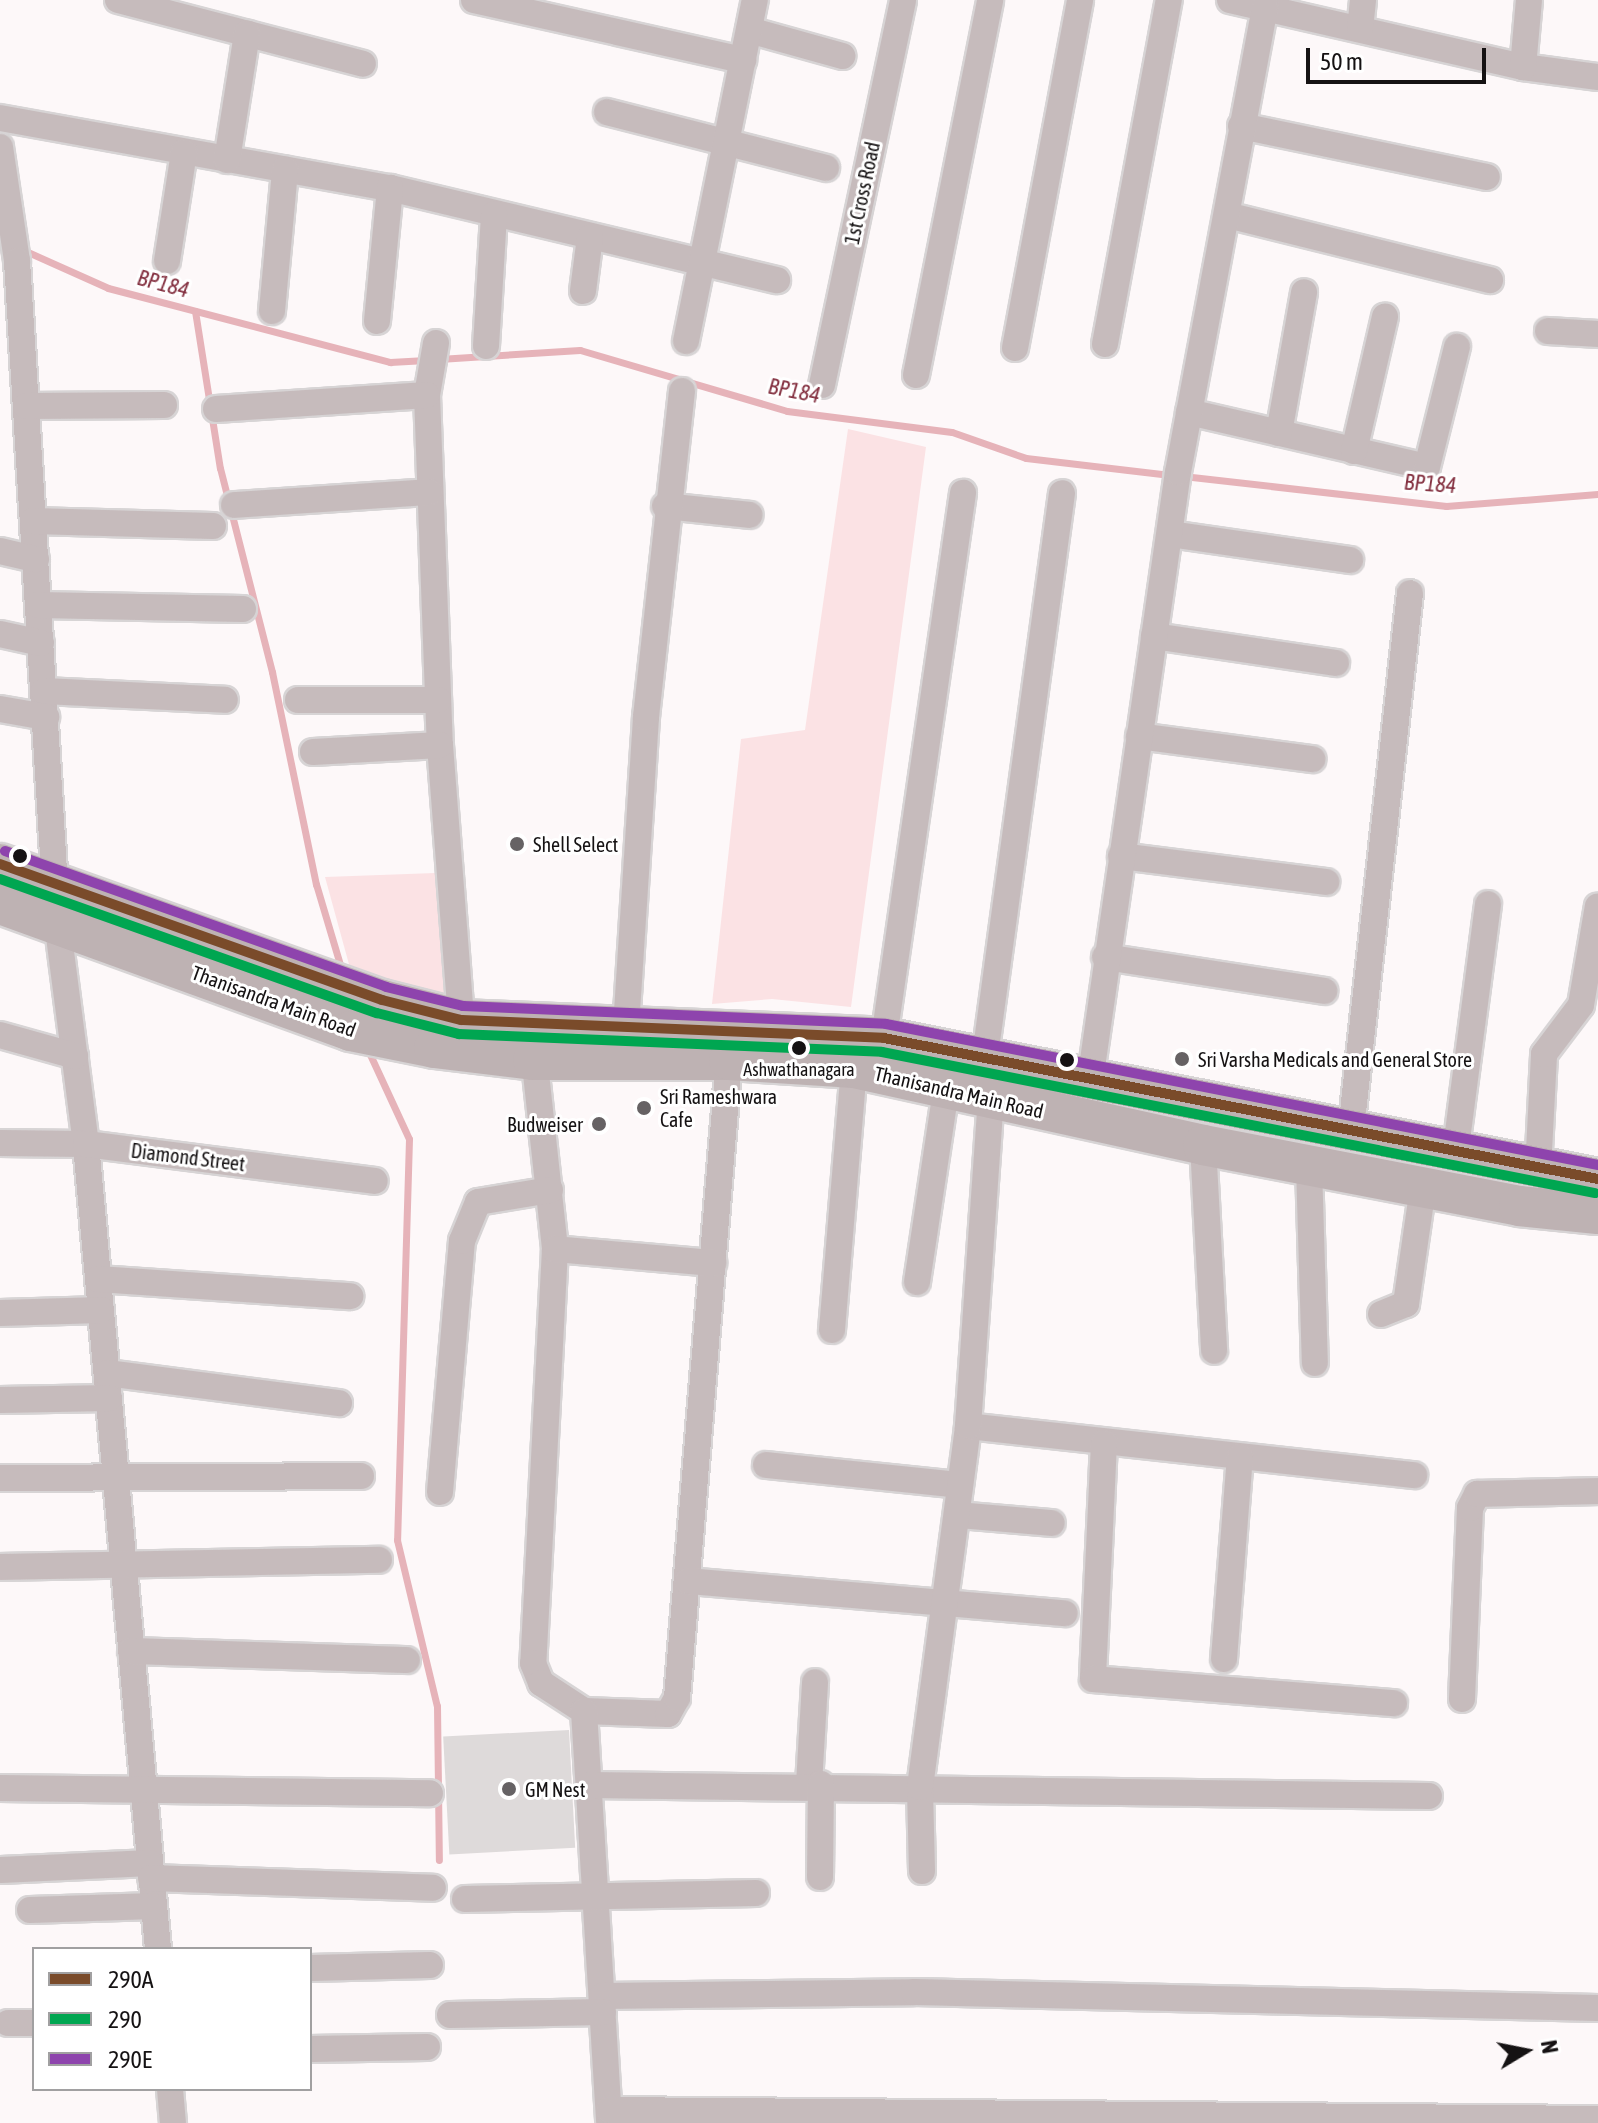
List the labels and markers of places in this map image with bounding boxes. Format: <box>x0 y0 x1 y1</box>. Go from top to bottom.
place label: Shell Select <box>533 832 618 856</box>
marker: Shell Select <box>508 835 526 853</box>
unlabelled marker <box>12 848 28 864</box>
marker: Ashwathanagara <box>791 1040 807 1056</box>
place label: Sri Varsha Medicals and General Store <box>1198 1047 1472 1071</box>
marker: Sri Varsha Medicals and General Store <box>1173 1050 1191 1068</box>
unlabelled marker <box>1059 1052 1075 1068</box>
place label: Ashwathanagara <box>743 1059 855 1081</box>
place label: Sri Rameshwara Cafe <box>660 1084 777 1131</box>
marker: Sri Rameshwara Cafe <box>635 1099 653 1117</box>
place label: Budweiser <box>507 1112 583 1136</box>
marker: Budweiser <box>590 1115 608 1133</box>
place label: GM Nest <box>525 1777 585 1801</box>
marker: GM Nest <box>500 1780 518 1798</box>

